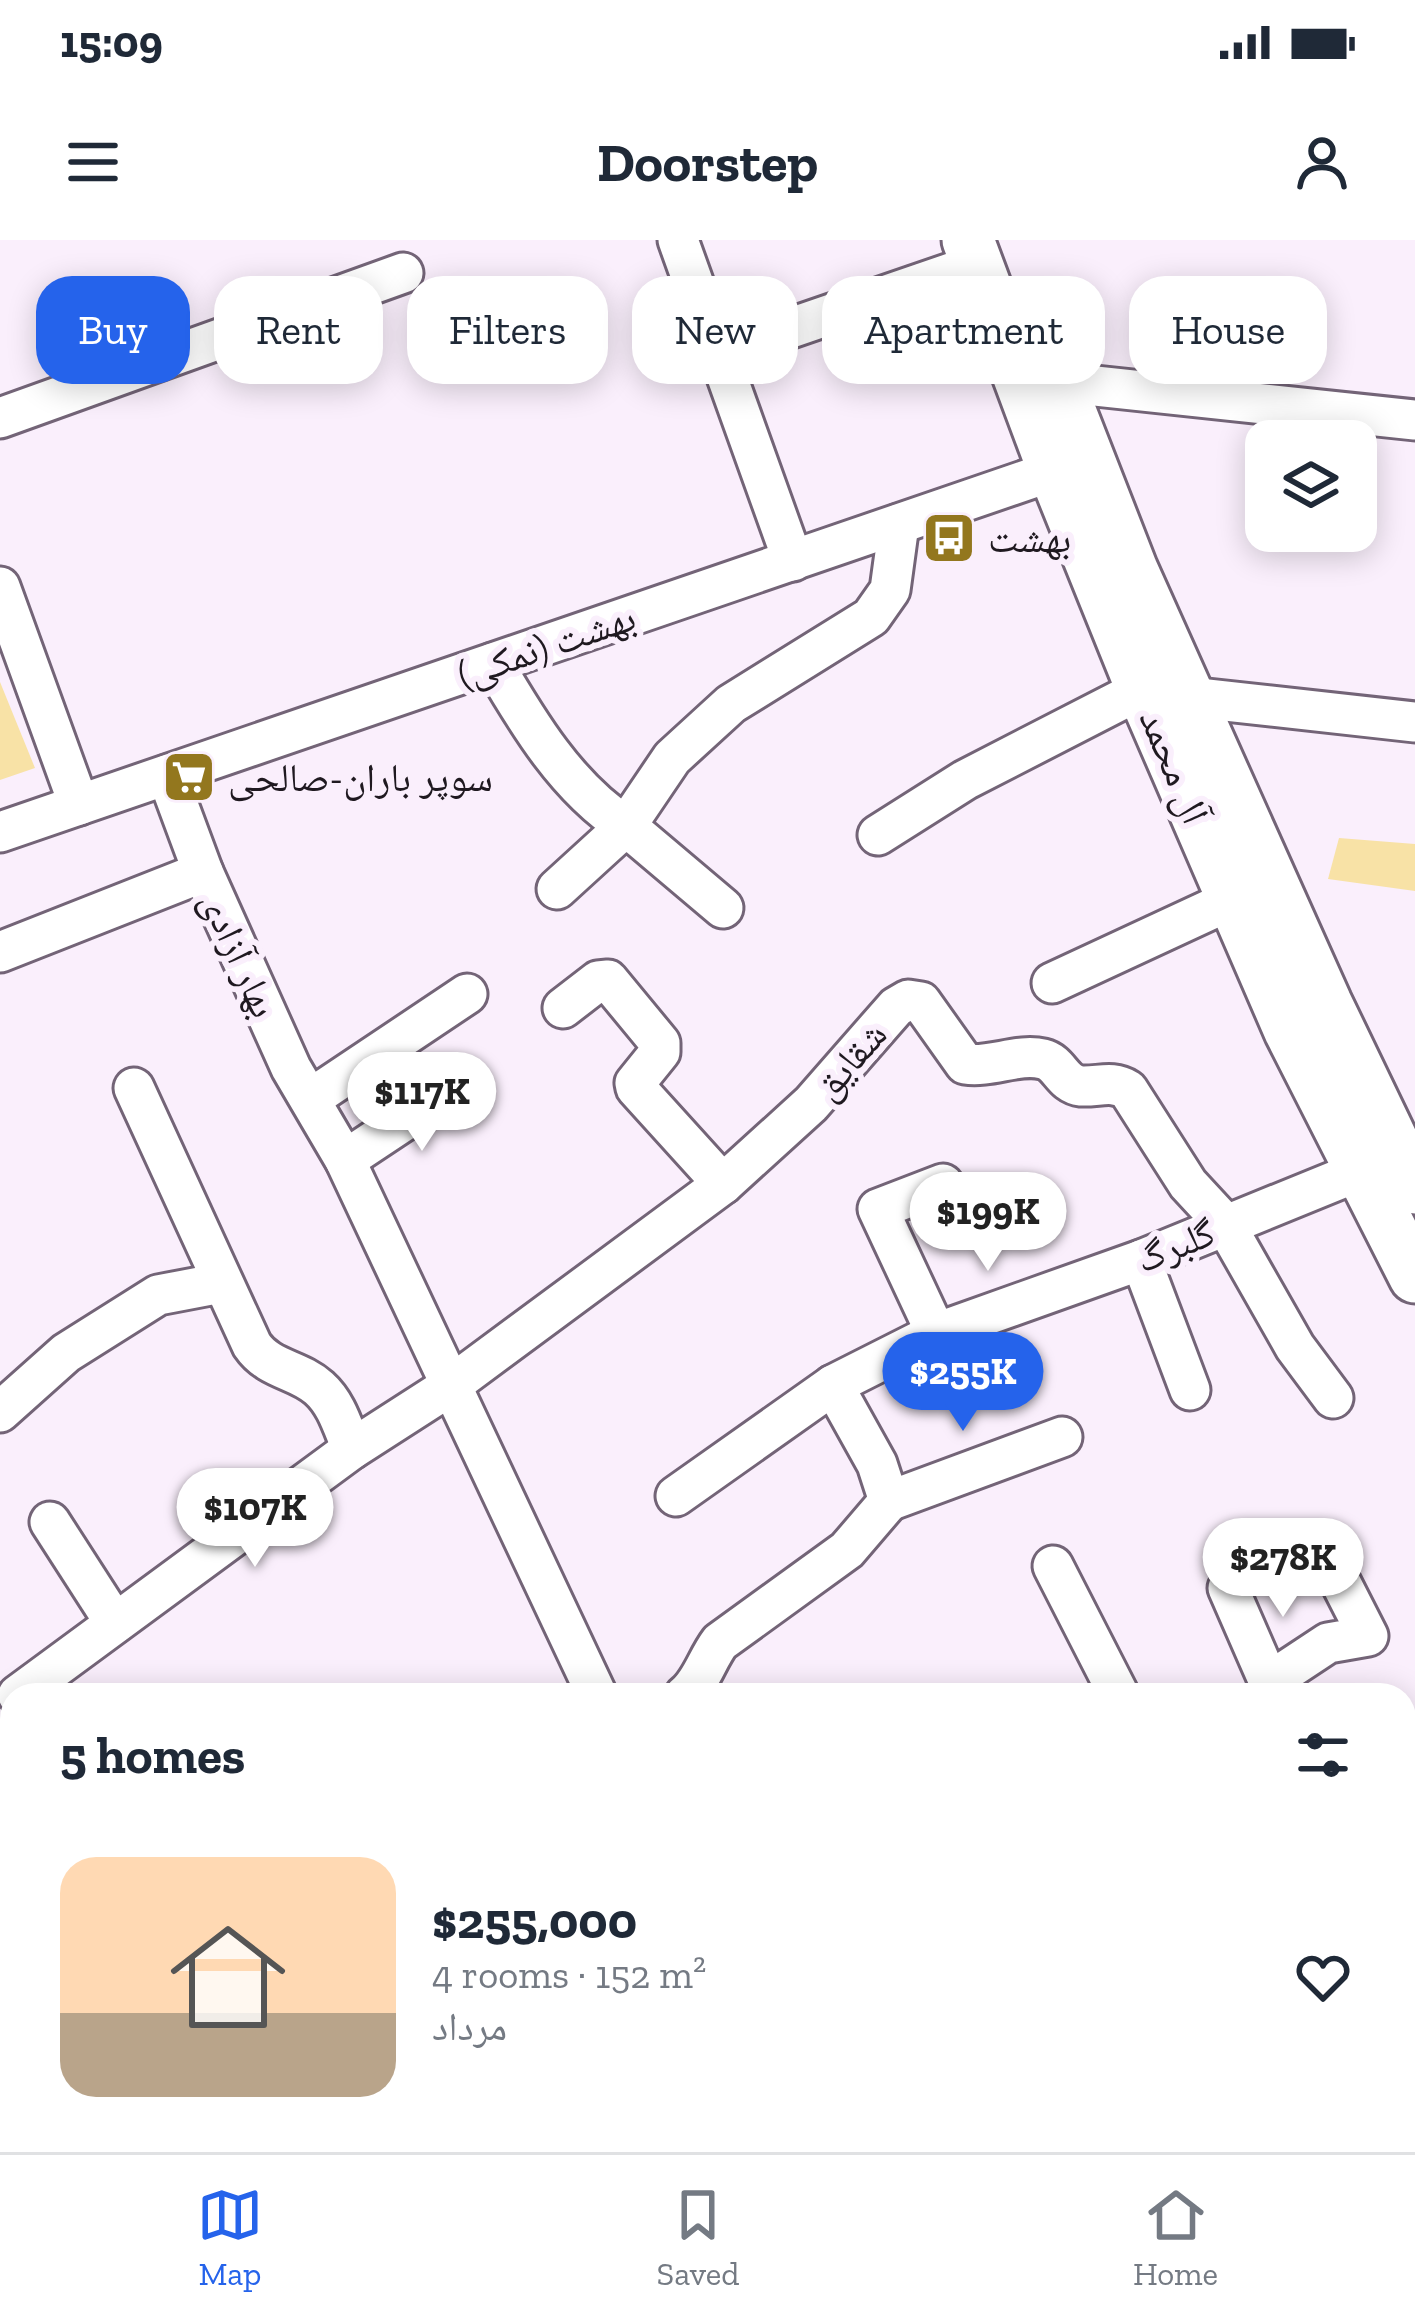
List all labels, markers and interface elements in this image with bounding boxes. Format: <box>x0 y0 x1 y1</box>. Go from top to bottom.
text: 15:09 <box>60 15 163 69</box>
icon: menu <box>60 129 126 195</box>
icon: person <box>1289 129 1355 195</box>
text: Doorstep <box>597 130 818 195</box>
chip: Buy <box>36 276 190 384</box>
chip: Rent <box>214 276 383 384</box>
chip: Filters <box>407 276 608 384</box>
chip: New <box>632 276 798 384</box>
chip: Apartment <box>822 276 1105 384</box>
chip: House <box>1129 276 1327 384</box>
map controls <box>1245 420 1377 552</box>
button: layers <box>1245 420 1377 552</box>
bus stop icon: بهشت <box>921 510 977 566</box>
place label: بهشت <box>988 515 1071 562</box>
street label: بهشت (نمکی) <box>451 593 642 699</box>
street label: آل محمد <box>1130 702 1220 831</box>
supermarket icon: سوپر باران-صالحی <box>161 749 217 805</box>
place label: سوپر باران-صالحی <box>228 754 493 802</box>
street label: بهار آزادی <box>191 884 288 1025</box>
street label: شقایق <box>802 1011 897 1110</box>
pin: $117K <box>338 1052 506 1154</box>
text: $117K <box>374 1067 470 1114</box>
pin: $199K <box>904 1172 1072 1274</box>
text: $199K <box>937 1187 1039 1234</box>
street label: گلبرگ <box>1129 1208 1222 1282</box>
pin: $255K <box>879 1332 1047 1434</box>
text: $255K <box>909 1347 1017 1394</box>
pin: $107K <box>171 1468 339 1570</box>
text: $107K <box>204 1483 306 1530</box>
pin: $278K <box>1199 1518 1367 1620</box>
text: $278K <box>1230 1533 1336 1580</box>
icon: filters <box>1290 1722 1356 1788</box>
text: 5 homes <box>60 1725 245 1786</box>
text: $255,000 <box>432 1890 637 1951</box>
icon: home <box>156 1905 300 2049</box>
icon: heart <box>1290 1944 1356 2010</box>
text: 4 rooms · 152 m² <box>432 1951 706 1998</box>
text: مرداد <box>432 2003 507 2050</box>
tab: Map <box>197 2182 263 2293</box>
tab: Saved <box>657 2182 739 2293</box>
tab: Home <box>1133 2182 1218 2293</box>

